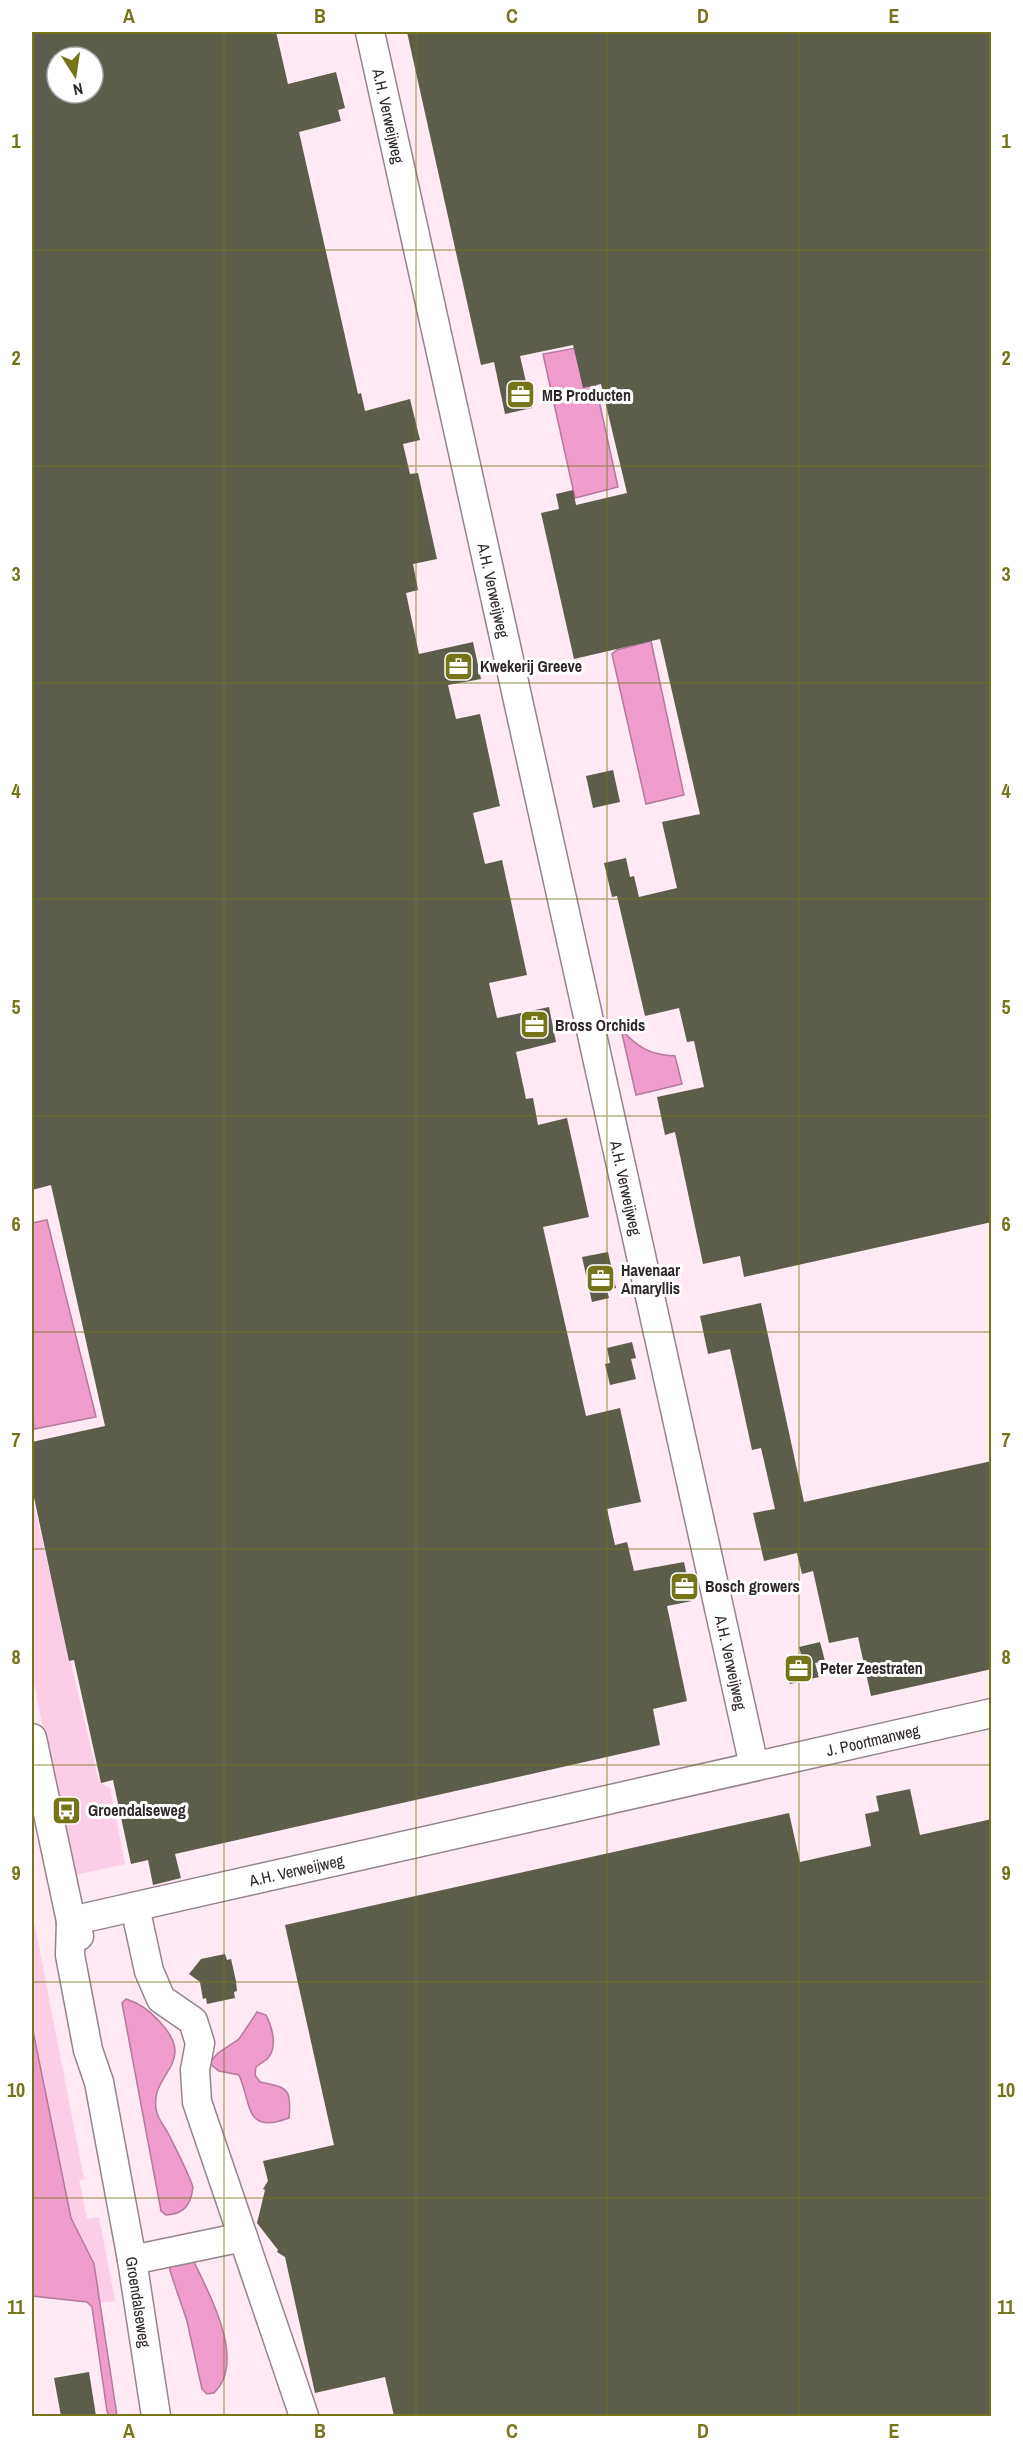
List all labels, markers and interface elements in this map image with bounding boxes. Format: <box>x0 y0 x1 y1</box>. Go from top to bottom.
text: A <box>123 2 135 29</box>
text: B <box>314 2 326 29</box>
text: C <box>506 2 518 29</box>
text: D <box>697 2 709 29</box>
text: E <box>889 2 900 29</box>
north arrow <box>45 45 105 105</box>
street label: A.H. Verweijweg <box>367 66 410 166</box>
text: N <box>71 78 85 101</box>
text: 1 <box>11 127 21 154</box>
text: 1 <box>1001 127 1011 154</box>
text: 2 <box>11 344 21 371</box>
text: 2 <box>1001 344 1011 371</box>
office icon: MB Producten <box>505 379 537 411</box>
place label: MB Producten <box>542 384 631 406</box>
street label: A.H. Verweijweg <box>472 540 515 641</box>
text: 3 <box>11 560 21 587</box>
text: 3 <box>1001 560 1011 587</box>
office icon: Kwekerij Greeve <box>443 650 475 682</box>
place label: Kwekerij Greeve <box>480 655 582 677</box>
text: 4 <box>11 777 21 804</box>
text: 4 <box>1001 777 1011 804</box>
text: 5 <box>11 993 21 1020</box>
text: 5 <box>1001 993 1011 1020</box>
office icon: Bross Orchids <box>518 1009 550 1041</box>
place label: Bross Orchids <box>555 1014 645 1036</box>
street label: A.H. Verweijweg <box>605 1138 647 1238</box>
text: 6 <box>11 1210 21 1237</box>
text: 6 <box>1001 1210 1011 1237</box>
place label: Havenaar Amaryllis <box>621 1259 681 1299</box>
office icon: Havenaar Amaryllis <box>584 1263 616 1295</box>
text: 7 <box>11 1426 21 1453</box>
text: 7 <box>1001 1426 1011 1453</box>
office icon: Bosch growers <box>668 1570 700 1602</box>
place label: Bosch growers <box>705 1575 800 1597</box>
street label: A.H. Verweijweg <box>710 1612 752 1713</box>
text: 8 <box>11 1643 21 1670</box>
text: 8 <box>1001 1643 1011 1670</box>
office icon: Peter Zeestraten <box>783 1652 815 1684</box>
place label: Peter Zeestraten <box>820 1657 923 1679</box>
street label: J. Poortmanweg <box>824 1719 922 1761</box>
bus stop icon: Groendalseweg <box>51 1794 83 1826</box>
place label: Groendalseweg <box>88 1799 186 1821</box>
street label: A.H. Verweijweg <box>246 1849 346 1892</box>
text: 9 <box>11 1859 21 1886</box>
text: 9 <box>1001 1859 1011 1886</box>
text: 10 <box>7 2076 25 2103</box>
text: 10 <box>997 2076 1015 2103</box>
street label: Groendalseweg <box>121 2255 156 2350</box>
text: 11 <box>7 2293 26 2320</box>
text: 11 <box>997 2293 1016 2320</box>
text: A <box>123 2417 135 2444</box>
text: B <box>314 2417 326 2444</box>
text: C <box>506 2417 518 2444</box>
text: D <box>697 2417 709 2444</box>
text: E <box>889 2417 900 2444</box>

